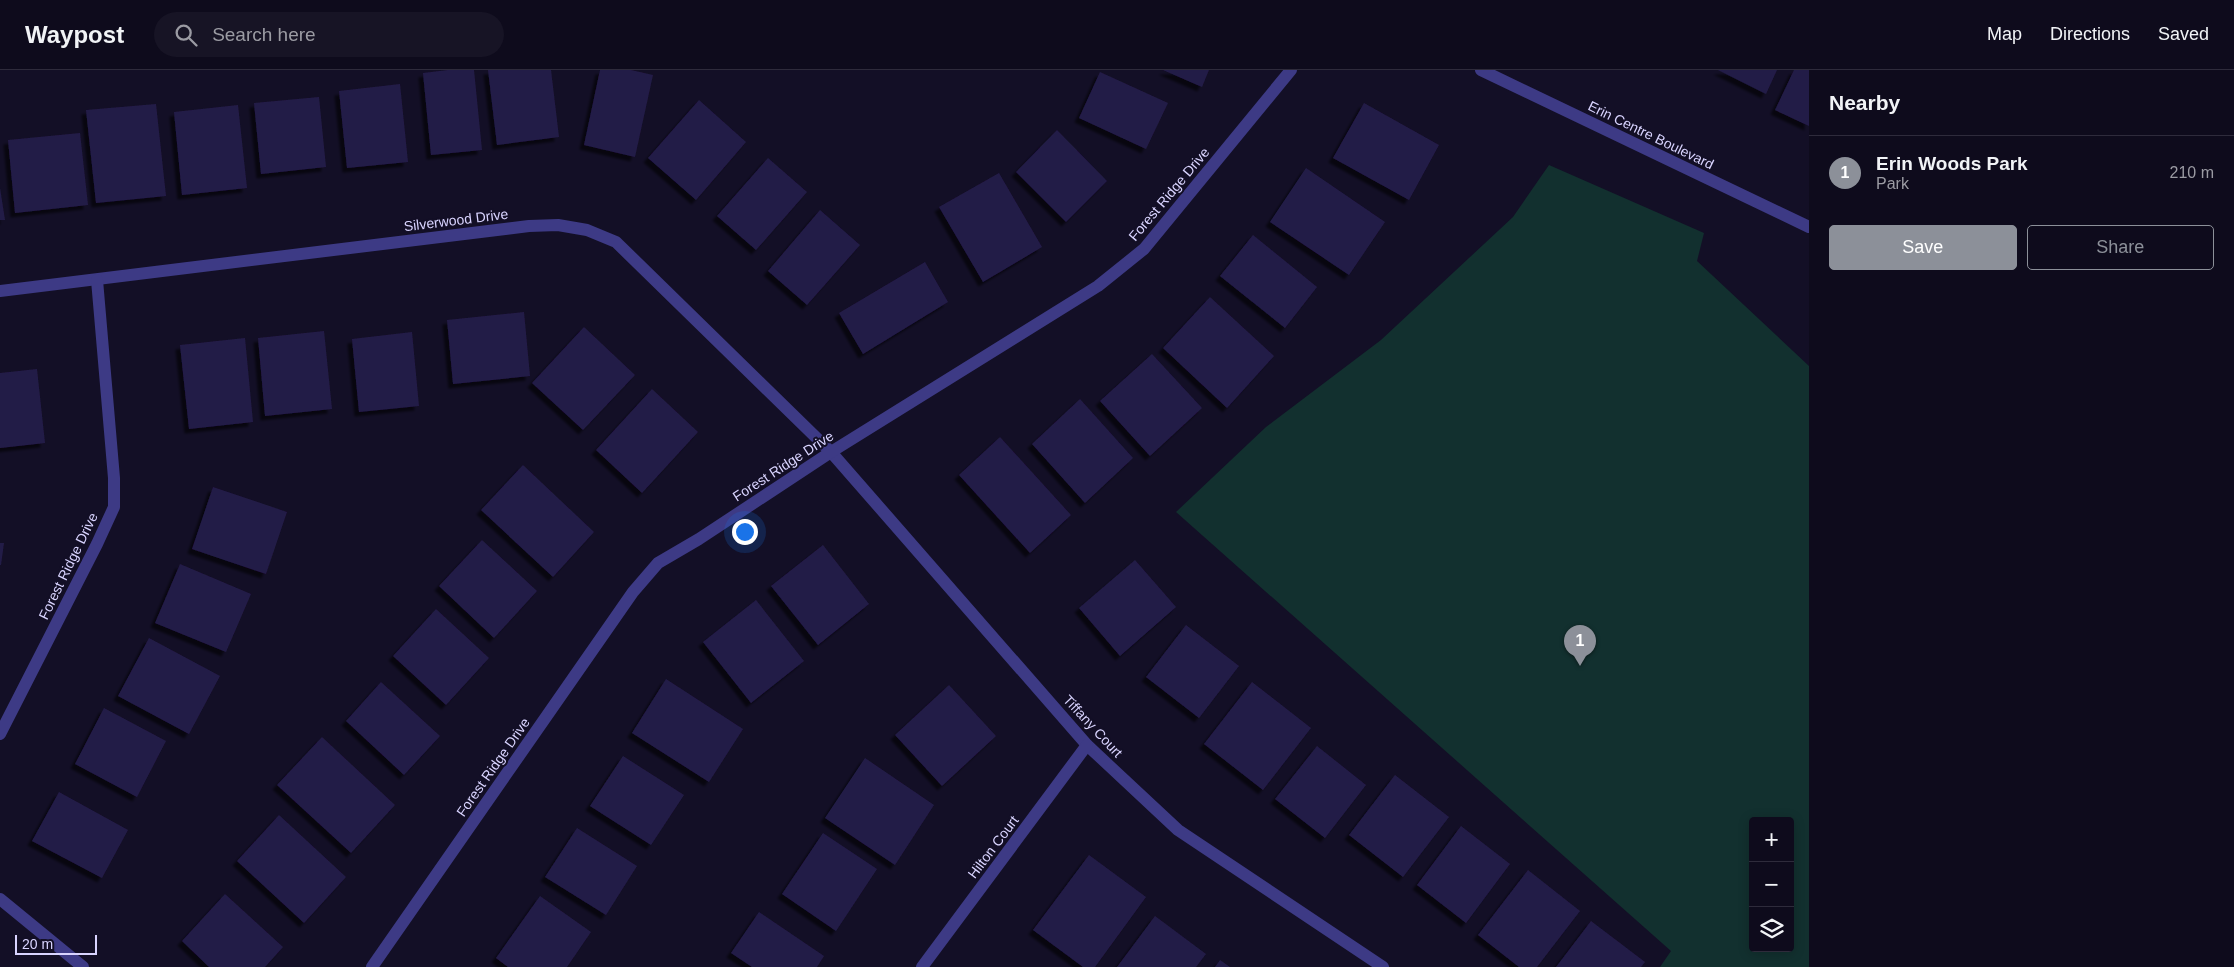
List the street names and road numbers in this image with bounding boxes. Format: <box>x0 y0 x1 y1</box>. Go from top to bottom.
street label: Erin Centre Boulevard <box>1586 98 1716 172</box>
street label: Forest Ridge Drive <box>1125 144 1213 244</box>
street label: Silverwood Drive <box>403 206 509 234</box>
street label: Forest Ridge Drive <box>730 427 836 504</box>
street label: Forest Ridge Drive <box>35 510 101 622</box>
street label: Tiffany Court <box>1060 692 1126 761</box>
street label: Forest Ridge Drive <box>453 714 533 819</box>
street label: Hilton Court <box>964 813 1022 881</box>

